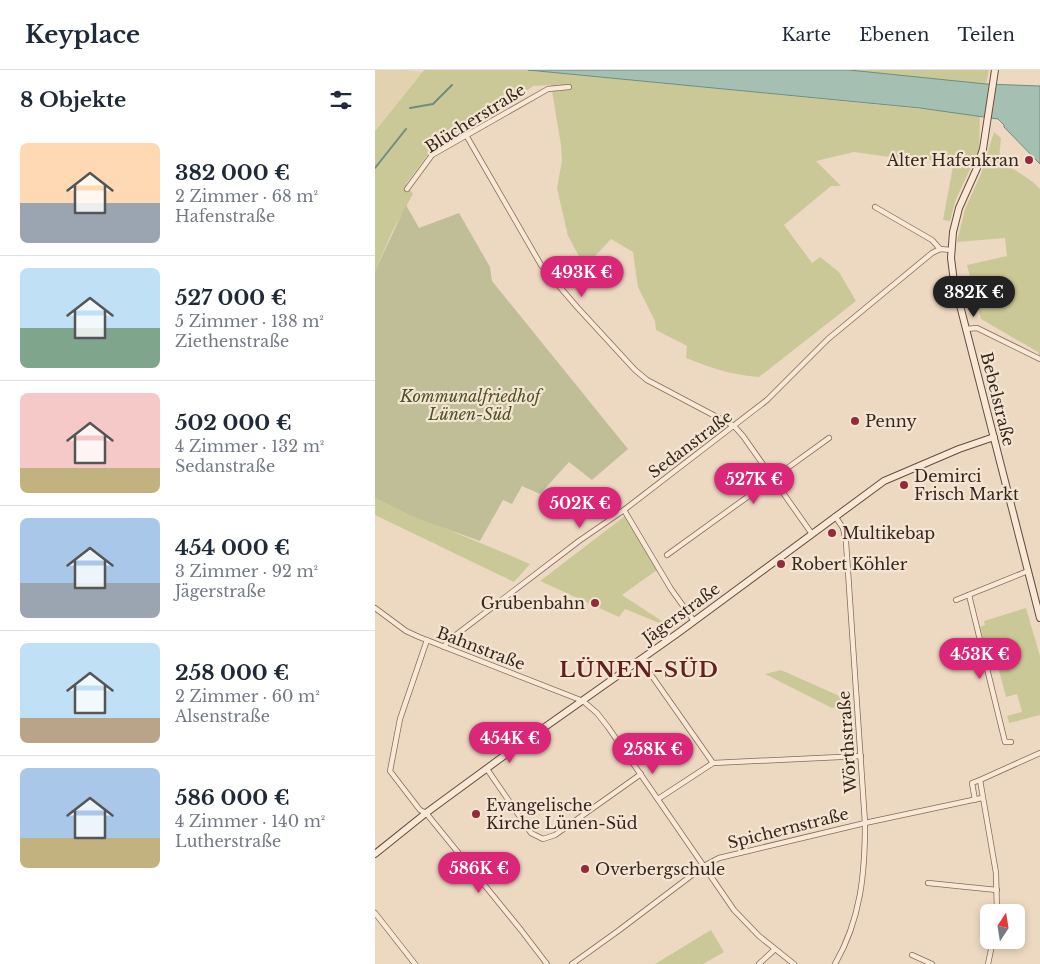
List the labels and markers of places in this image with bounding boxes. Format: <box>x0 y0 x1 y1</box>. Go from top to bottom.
place label: Alter Hafenkran <box>886 150 1019 170</box>
marker: Alter Hafenkran <box>1023 154 1035 166</box>
pin: 493K € <box>541 256 623 298</box>
pin: 382K € <box>933 276 1015 318</box>
place label: Penny <box>865 411 917 431</box>
marker: Penny <box>849 415 861 427</box>
pin: 527K € <box>713 462 795 505</box>
place label: Demirci Frisch Markt <box>914 466 1019 504</box>
marker: Demirci Frisch Markt <box>898 479 910 491</box>
pin: 502K € <box>539 486 621 529</box>
place label: Multikebap <box>842 523 935 543</box>
marker: Multikebap <box>826 527 838 539</box>
place label: Robert Köhler <box>791 554 908 574</box>
marker: Robert Köhler <box>775 558 787 570</box>
place label: Grubenbahn <box>481 593 585 613</box>
marker: Grubenbahn <box>589 597 601 609</box>
pin: 453K € <box>939 638 1021 680</box>
pin: 454K € <box>469 722 551 764</box>
pin: 258K € <box>612 732 694 775</box>
place label: Evangelische Kirche Lünen-Süd <box>486 795 638 833</box>
marker: Evangelische Kirche Lünen-Süd <box>470 808 482 820</box>
pin: 586K € <box>438 852 520 894</box>
place label: Overbergschule <box>595 859 725 879</box>
marker: Overbergschule <box>579 863 591 875</box>

